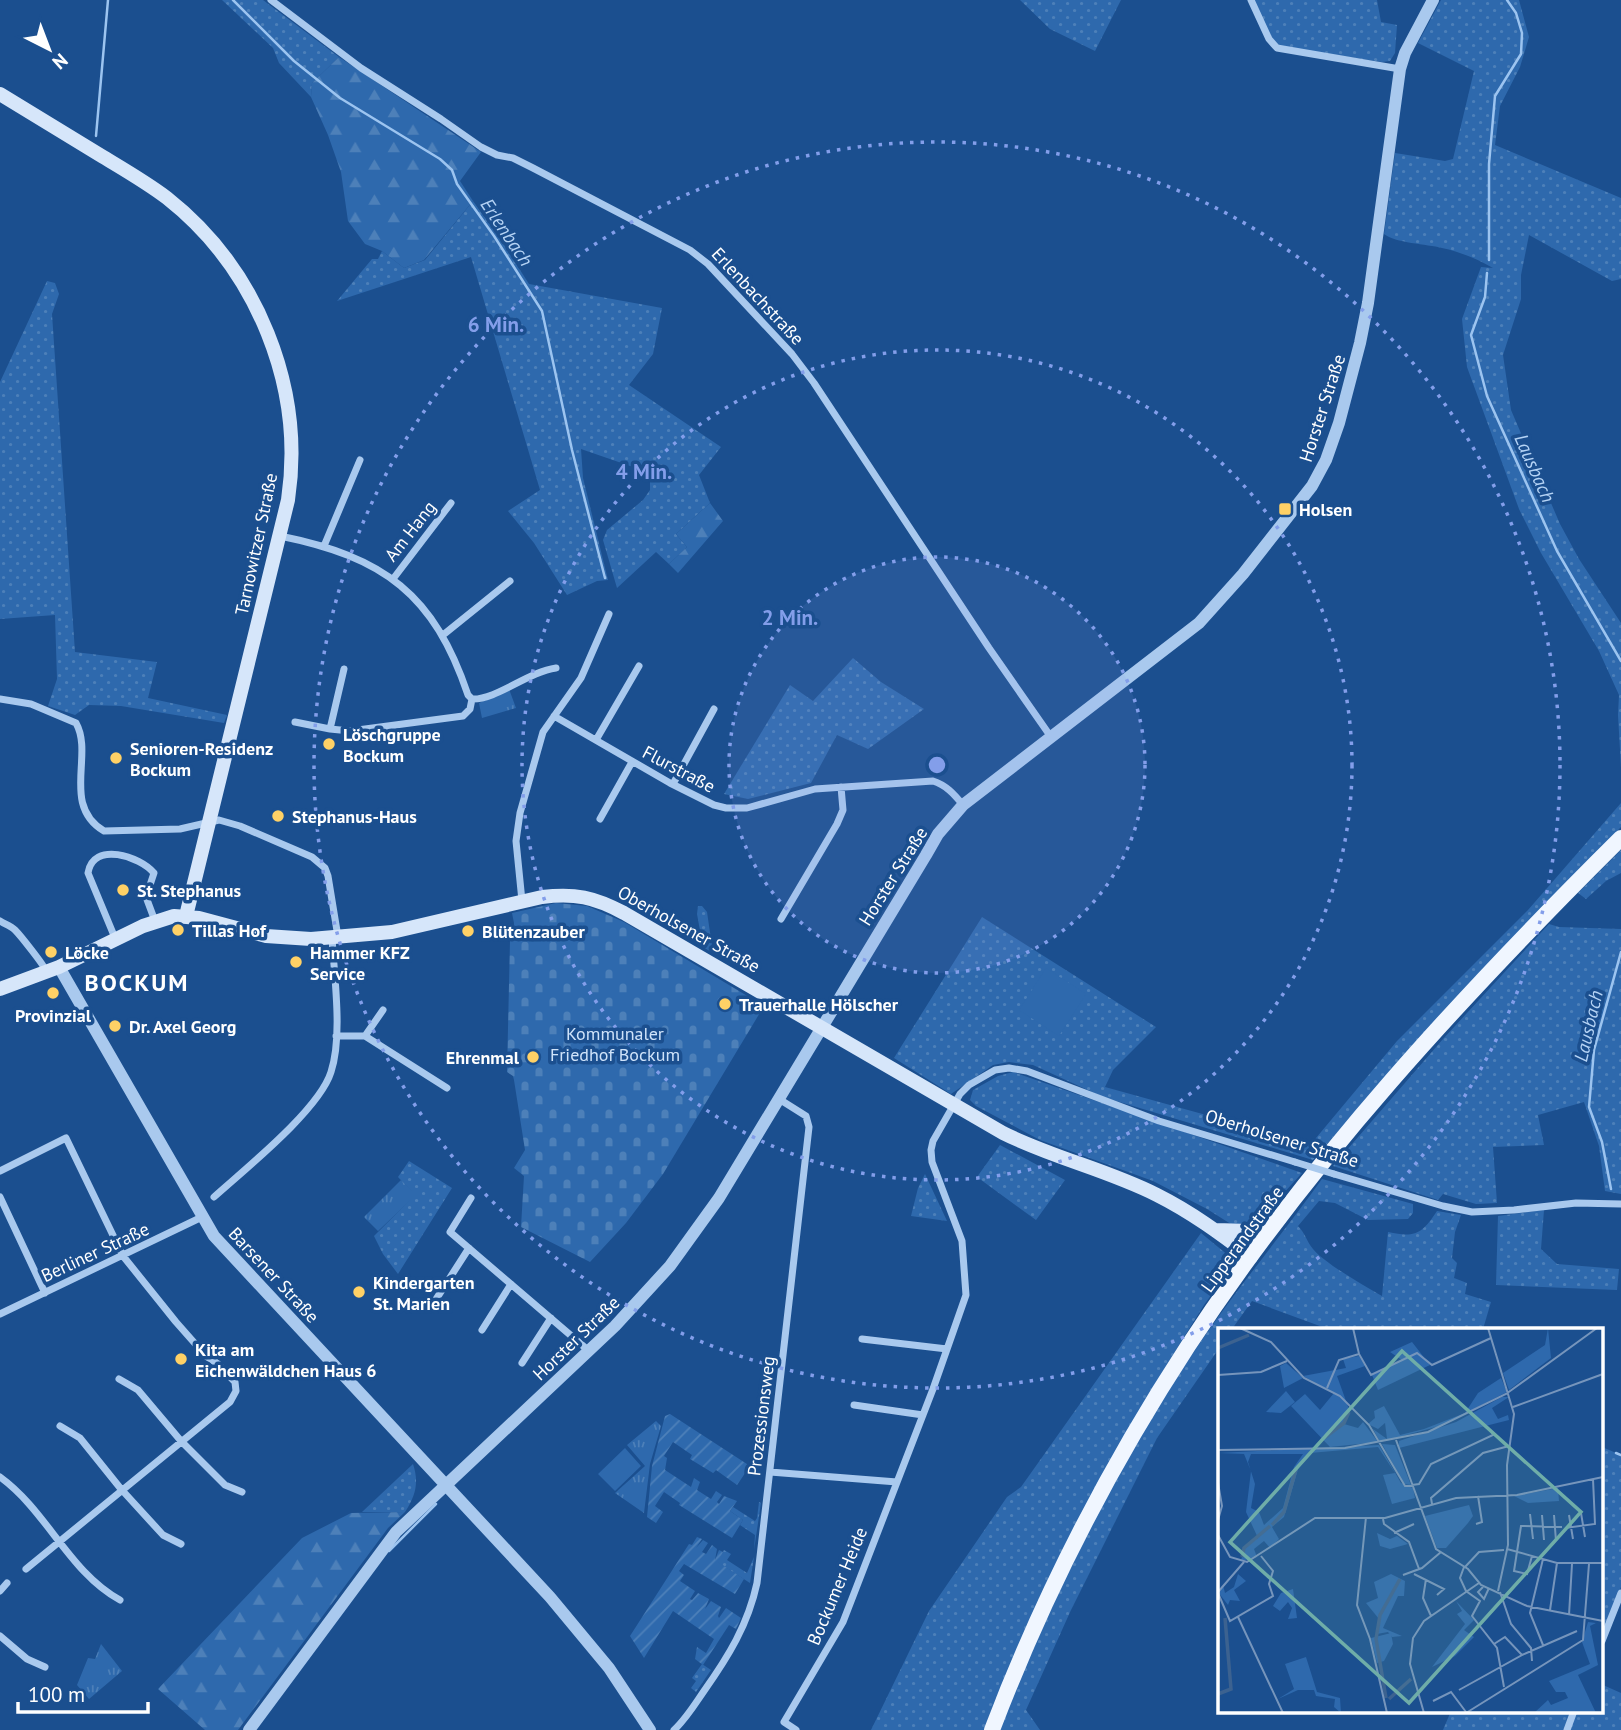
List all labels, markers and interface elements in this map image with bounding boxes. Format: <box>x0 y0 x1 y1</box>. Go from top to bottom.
north arrow <box>14 14 84 84</box>
text: N <box>48 49 73 75</box>
water label: Erlenbach <box>476 193 538 271</box>
street label: Erlenbachstraße <box>707 242 809 350</box>
text: 6 Min. <box>468 311 524 338</box>
street label: Horster Straße <box>1294 351 1350 465</box>
water label: Lausbach <box>1509 430 1561 506</box>
text: 4 Min. <box>616 458 672 485</box>
street label: Tarnowitzer Straße <box>230 471 282 617</box>
street label: Am Hang <box>379 496 441 566</box>
place label: Holsen <box>1299 498 1352 521</box>
marker: Holsen <box>1277 501 1293 517</box>
text: 2 Min. <box>762 604 818 631</box>
place label: Löschgruppe Bockum <box>343 723 441 767</box>
marker: Löschgruppe Bockum <box>321 736 337 752</box>
place label: Senioren-Residenz Bockum <box>130 737 273 781</box>
street label: Flurstraße <box>639 740 719 798</box>
marker: Senioren-Residenz Bockum <box>108 750 124 766</box>
centre of rings <box>925 753 949 777</box>
place label: Stephanus-Haus <box>292 805 417 828</box>
marker: Stephanus-Haus <box>270 808 286 824</box>
street label: Horster Straße <box>854 822 932 930</box>
place label: St. Stephanus <box>137 879 241 902</box>
street label: Oberholsener Straße <box>614 880 764 978</box>
marker: St. Stephanus <box>115 882 131 898</box>
place label: Tillas Hof <box>192 919 267 942</box>
place label: Blütenzauber <box>482 920 585 943</box>
marker: Tillas Hof <box>170 922 186 938</box>
marker: Blütenzauber <box>460 923 476 939</box>
place label: Löcke <box>65 941 109 964</box>
place label: Hammer KFZ Service <box>310 941 410 985</box>
marker: Löcke <box>43 944 59 960</box>
marker: Hammer KFZ Service <box>288 954 304 970</box>
district label: BOCKUM <box>85 967 189 998</box>
marker: Provinzial <box>45 985 61 1001</box>
water label: Lausbach <box>1568 988 1608 1064</box>
place label: Trauerhalle Hölscher <box>739 993 899 1016</box>
marker: Trauerhalle Hölscher <box>717 996 733 1012</box>
place label: Provinzial <box>15 1004 92 1027</box>
place label: Dr. Axel Georg <box>129 1015 237 1038</box>
marker: Dr. Axel Georg <box>107 1018 123 1034</box>
park label: Kommunaler Friedhof Bockum <box>550 1022 680 1066</box>
place label: Ehrenmal <box>446 1046 520 1069</box>
marker: Ehrenmal <box>525 1049 541 1065</box>
street label: Oberholsener Straße <box>1203 1104 1361 1172</box>
street label: Lipperandstraße <box>1196 1181 1288 1297</box>
street label: Berliner Straße <box>37 1217 153 1287</box>
street label: Barsener Straße <box>224 1222 324 1328</box>
place label: Kindergarten St. Marien <box>373 1271 475 1315</box>
marker: Kindergarten St. Marien <box>351 1284 367 1300</box>
street label: Horster Straße <box>528 1291 624 1385</box>
inset map <box>1218 1328 1604 1712</box>
place label: Kita am Eichenwäldchen Haus 6 <box>195 1338 377 1382</box>
marker: Kita am Eichenwäldchen Haus 6 <box>173 1351 189 1367</box>
street label: Prozessionsweg <box>742 1355 780 1477</box>
street label: Bockumer Heide <box>802 1523 872 1649</box>
scale bar <box>18 1670 147 1714</box>
text: 100 m <box>28 1681 85 1708</box>

